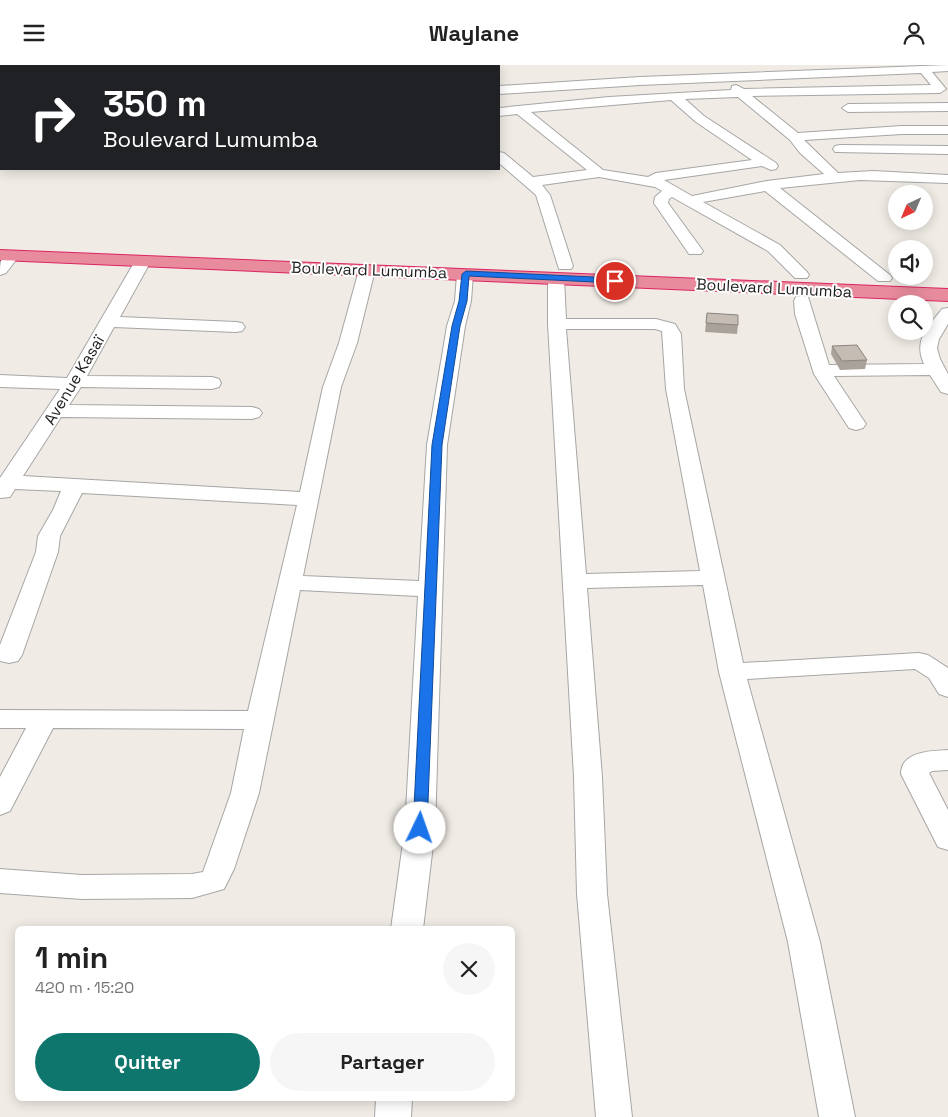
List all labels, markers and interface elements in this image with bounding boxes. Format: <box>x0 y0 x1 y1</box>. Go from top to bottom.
icon: menu <box>20 19 48 47</box>
text: Waylane <box>429 19 519 47</box>
icon: person <box>900 19 928 47</box>
text: 350 m <box>103 82 207 126</box>
icon: right <box>20 85 85 150</box>
text: Boulevard Lumumba <box>103 125 318 153</box>
north arrow <box>888 185 932 230</box>
map controls <box>888 185 933 340</box>
button: sound <box>888 240 933 285</box>
street label: Boulevard Lumumba <box>291 257 447 283</box>
pin <box>594 260 636 302</box>
icon: arrive <box>601 267 629 295</box>
street label: Boulevard Lumumba <box>695 273 853 303</box>
button: search <box>888 295 933 340</box>
street label: Avenue Kasaï <box>39 330 110 429</box>
position arrow <box>393 801 445 853</box>
text: 1 min <box>35 938 108 977</box>
button: close <box>443 943 495 995</box>
text: 420 m · 15:20 <box>35 977 134 998</box>
button: Quitter <box>35 1033 260 1091</box>
button: Partager <box>270 1033 495 1091</box>

